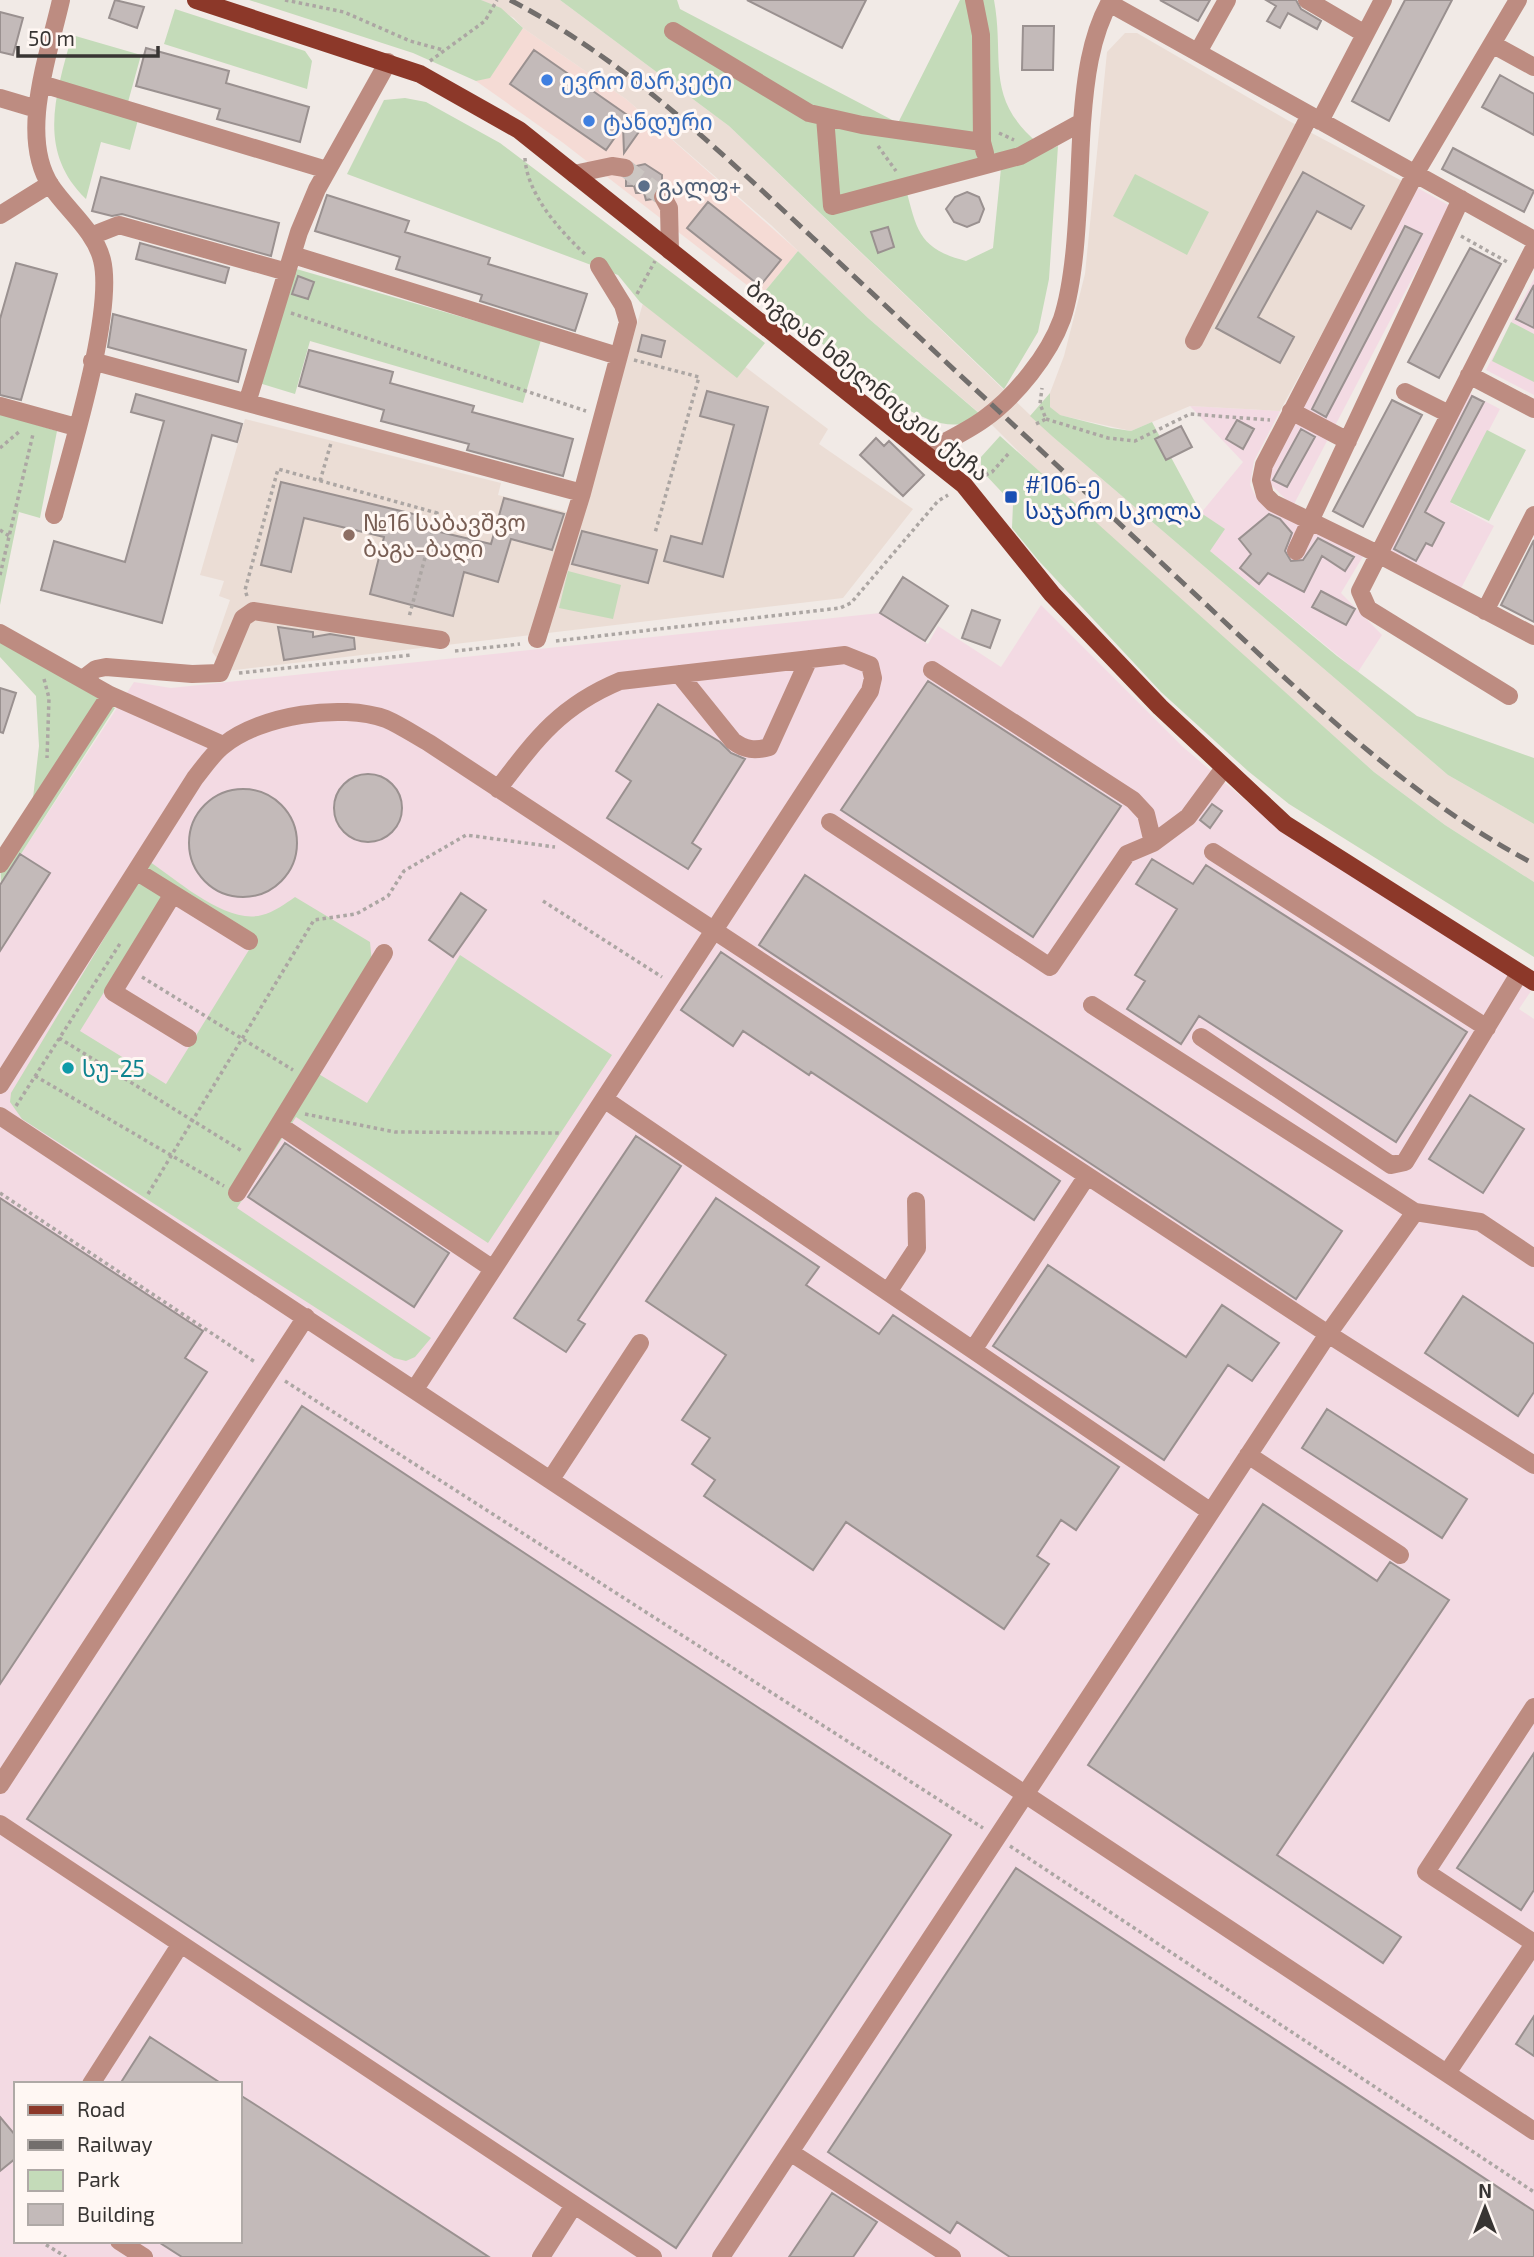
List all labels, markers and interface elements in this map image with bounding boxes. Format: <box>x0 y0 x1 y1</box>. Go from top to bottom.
scale bar <box>18 14 158 58</box>
text: 50 m <box>28 25 75 50</box>
place label: ევრო მარკეტი <box>561 66 732 95</box>
marker: ევრო მარკეტი <box>539 72 555 88</box>
place label: ტანდური <box>603 107 713 136</box>
marker: ტანდური <box>581 113 597 129</box>
place label: გალფ+ <box>658 172 741 201</box>
marker: გალფ+ <box>636 178 652 194</box>
street label: ბოგდან ხმელნიცკის ქუჩა <box>740 273 995 487</box>
place label: #106-ე საჯარო სკოლა <box>1025 470 1202 525</box>
marker: #106-ე საჯარო სკოლა <box>1003 489 1019 505</box>
place label: №16 საბავშვო ბაგა-ბაღი <box>363 508 526 563</box>
marker: №16 საბავშვო ბაგა-ბაღი <box>341 527 357 543</box>
place label: სუ-25 <box>82 1054 145 1083</box>
marker: სუ-25 <box>60 1060 76 1076</box>
legend <box>14 2082 242 2243</box>
text: Road <box>77 2096 125 2121</box>
text: Railway <box>77 2131 153 2156</box>
text: Park <box>77 2166 120 2191</box>
north arrow <box>1450 2173 1520 2243</box>
text: N <box>1478 2179 1492 2202</box>
text: Building <box>77 2201 155 2226</box>

